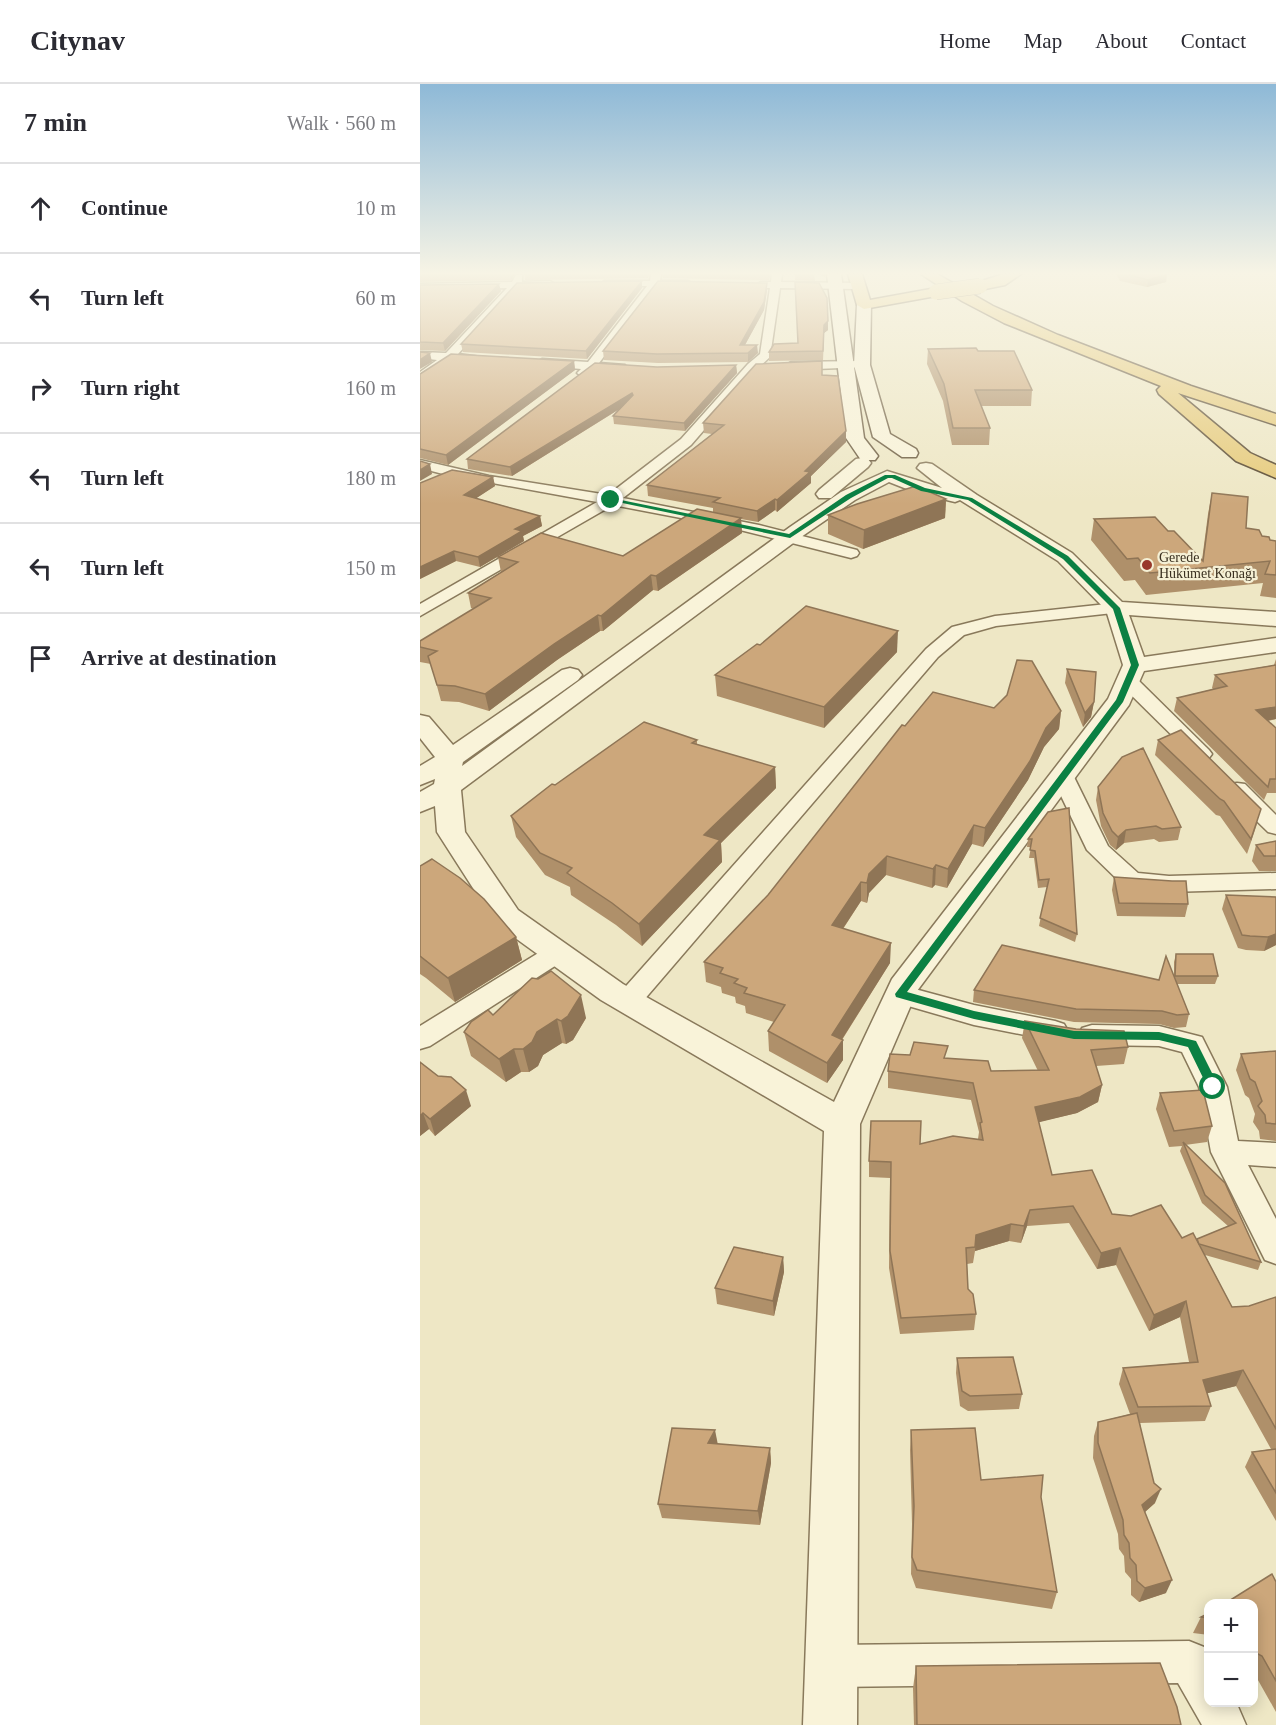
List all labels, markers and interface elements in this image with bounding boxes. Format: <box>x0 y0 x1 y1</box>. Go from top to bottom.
text: Citynav <box>30 25 125 56</box>
text: Home <box>939 29 991 53</box>
text: Map <box>1024 29 1062 53</box>
text: About <box>1095 29 1148 53</box>
text: Contact <box>1181 29 1246 53</box>
text: 7 min <box>24 108 87 137</box>
text: Walk · 560 m <box>287 112 396 134</box>
icon: ahead <box>24 192 57 225</box>
text: Continue <box>81 195 168 220</box>
text: 10 m <box>355 197 396 219</box>
icon: left <box>24 282 57 315</box>
text: Turn left <box>81 285 164 310</box>
text: 60 m <box>355 287 396 309</box>
icon: right <box>24 372 57 405</box>
text: Turn right <box>81 375 180 400</box>
text: 160 m <box>345 377 396 399</box>
icon: left <box>24 462 57 495</box>
text: Turn left <box>81 465 164 490</box>
text: 180 m <box>345 467 396 489</box>
route end <box>597 486 623 512</box>
place label: Gerede Hükümet Konağı <box>1159 550 1256 581</box>
icon: left <box>24 552 57 585</box>
text: Turn left <box>81 555 164 580</box>
text: 150 m <box>345 557 396 579</box>
marker: Gerede Hükümet Konağı <box>1140 558 1154 572</box>
icon: arrive <box>24 642 57 675</box>
text: Arrive at destination <box>81 645 277 670</box>
route start <box>1199 1073 1225 1099</box>
map controls <box>1204 1599 1258 1707</box>
button: + <box>1204 1599 1258 1653</box>
button: − <box>1204 1653 1258 1707</box>

